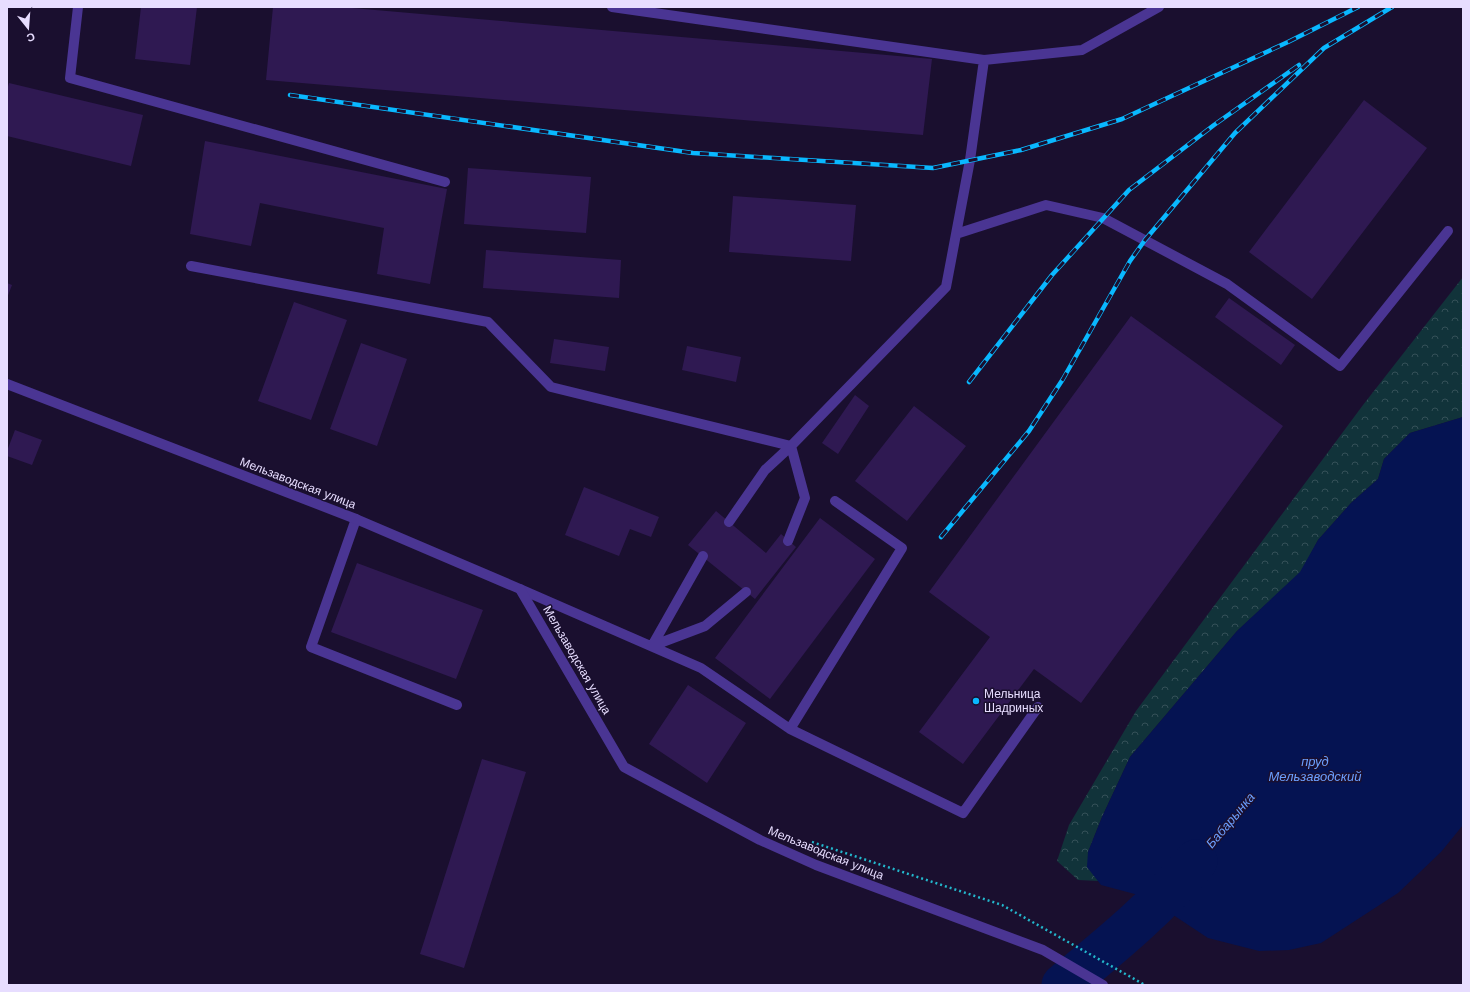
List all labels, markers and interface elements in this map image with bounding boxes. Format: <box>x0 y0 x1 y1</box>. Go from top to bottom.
north arrow <box>8 8 48 48</box>
text: С <box>25 30 36 44</box>
street label: Мельзаводская улица <box>238 454 358 512</box>
street label: Мельзаводская улица <box>540 603 614 717</box>
place label: Мельница Шадриных <box>984 687 1043 715</box>
marker: Мельница Шадриных <box>971 696 981 706</box>
water label: пруд Мельзаводский <box>1269 754 1361 784</box>
water label: Бабарынка <box>1203 790 1258 851</box>
street label: Мельзаводская улица <box>766 823 886 883</box>

